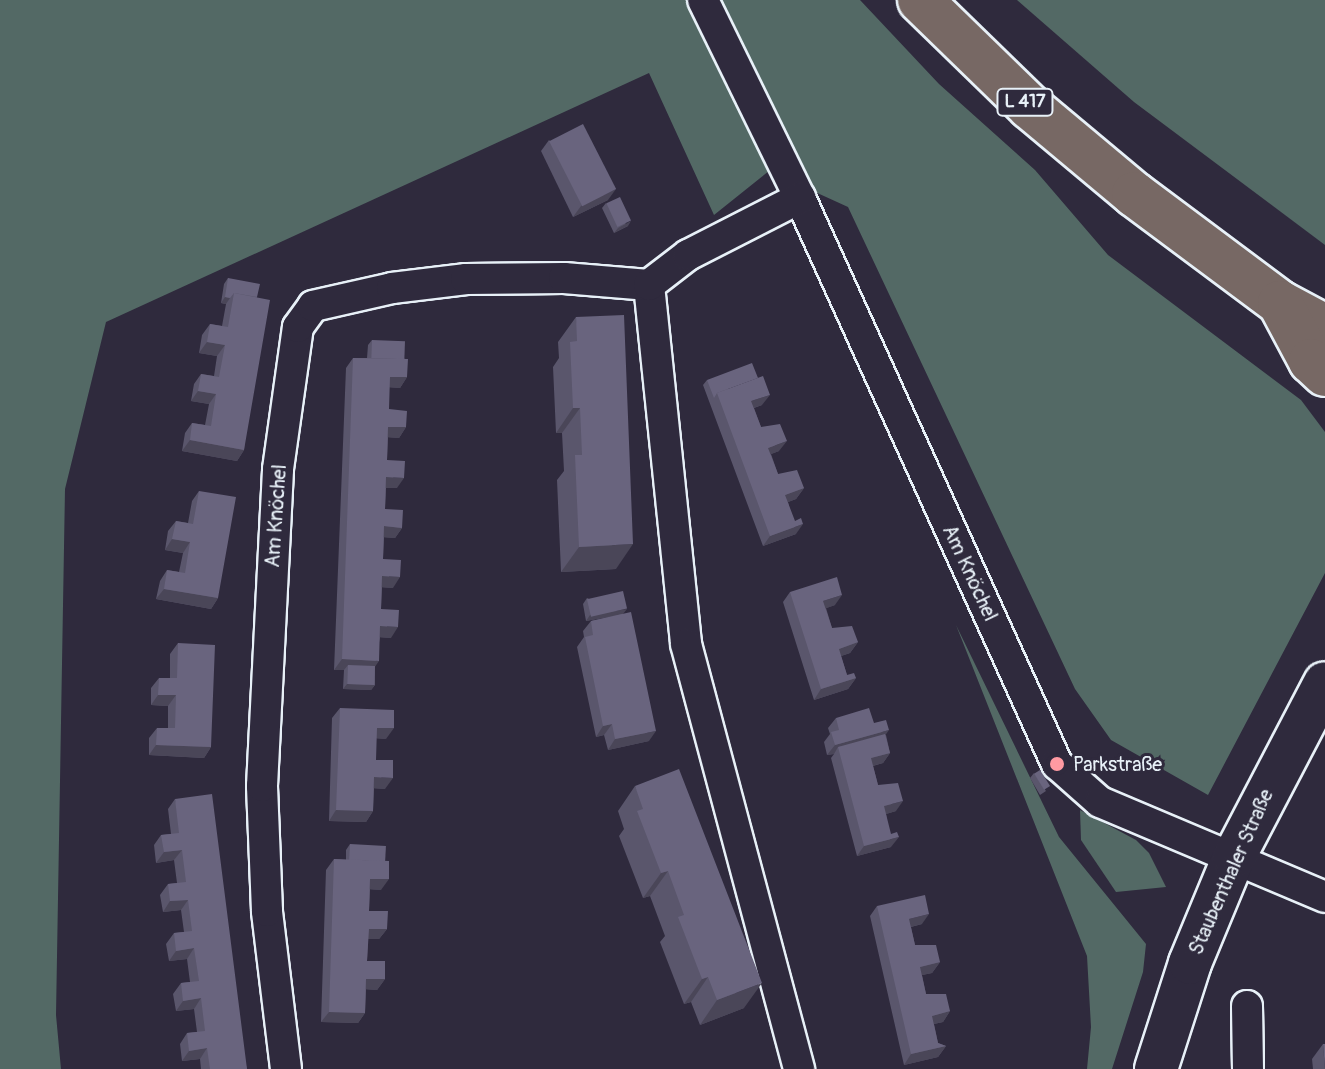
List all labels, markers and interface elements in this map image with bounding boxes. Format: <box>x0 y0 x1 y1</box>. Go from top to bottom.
road number: L 417 <box>995 88 1055 116</box>
street label: Am Knöchel <box>260 464 292 568</box>
street label: Am Knöchel <box>937 521 1003 625</box>
place label: Parkstraße <box>1073 752 1162 776</box>
marker: Parkstraße <box>1048 755 1066 773</box>
street label: Staubenthaler Straße <box>1184 785 1278 959</box>

